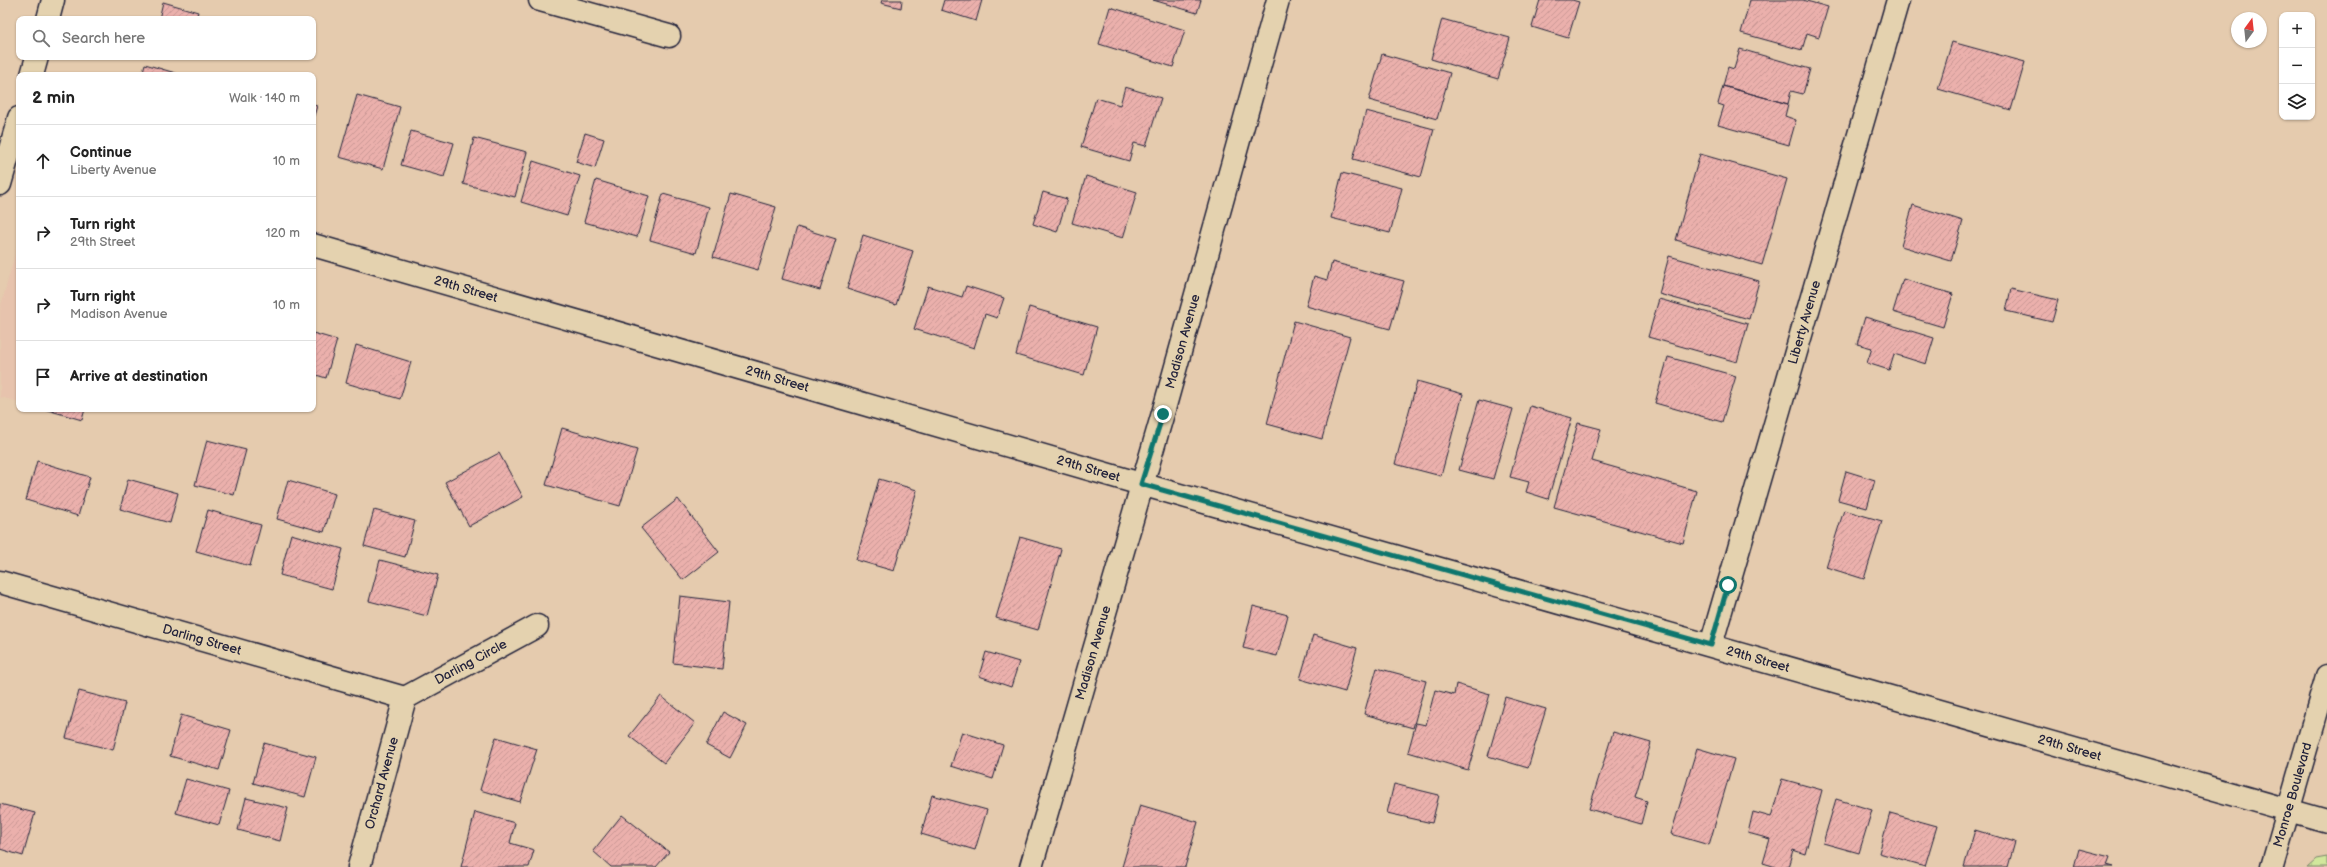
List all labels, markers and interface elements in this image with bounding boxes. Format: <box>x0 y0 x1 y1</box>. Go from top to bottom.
north arrow <box>2231 12 2267 48</box>
map controls <box>2279 12 2315 120</box>
button: + <box>2279 12 2315 48</box>
search box <box>16 16 316 60</box>
icon: search <box>30 27 52 49</box>
text: Search here <box>62 29 145 48</box>
button: − <box>2279 48 2315 84</box>
button: layers <box>2279 84 2315 120</box>
text: 2 min <box>32 88 75 108</box>
text: Walk · 140 m <box>229 90 300 106</box>
text: Continue <box>70 143 132 162</box>
icon: ahead <box>32 150 54 172</box>
text: 10 m <box>273 153 300 169</box>
text: Liberty Avenue <box>70 162 157 178</box>
text: Turn right <box>70 215 135 234</box>
icon: right <box>32 222 54 244</box>
text: 120 m <box>265 225 300 241</box>
text: 29th Street <box>70 234 135 250</box>
street label: 29th Street <box>432 272 499 306</box>
street label: Liberty Avenue <box>1785 278 1824 366</box>
text: Turn right <box>70 287 135 306</box>
street label: Madison Avenue <box>1162 292 1204 391</box>
icon: right <box>32 294 54 316</box>
text: 10 m <box>273 297 300 313</box>
text: Madison Avenue <box>70 306 167 322</box>
street label: 29th Street <box>743 362 811 396</box>
icon: arrive <box>32 366 54 388</box>
text: Arrive at destination <box>70 367 208 386</box>
route end <box>1154 405 1172 423</box>
street label: 29th Street <box>1055 452 1122 486</box>
route start <box>1719 576 1737 594</box>
street label: Madison Avenue <box>1072 604 1115 702</box>
street label: Darling Street <box>161 621 243 659</box>
street label: Darling Circle <box>432 636 510 688</box>
street label: 29th Street <box>1724 643 1791 676</box>
street label: 29th Street <box>2036 731 2103 764</box>
street label: Orchard Avenue <box>362 735 402 831</box>
street label: Monroe Boulevard <box>2270 741 2315 849</box>

